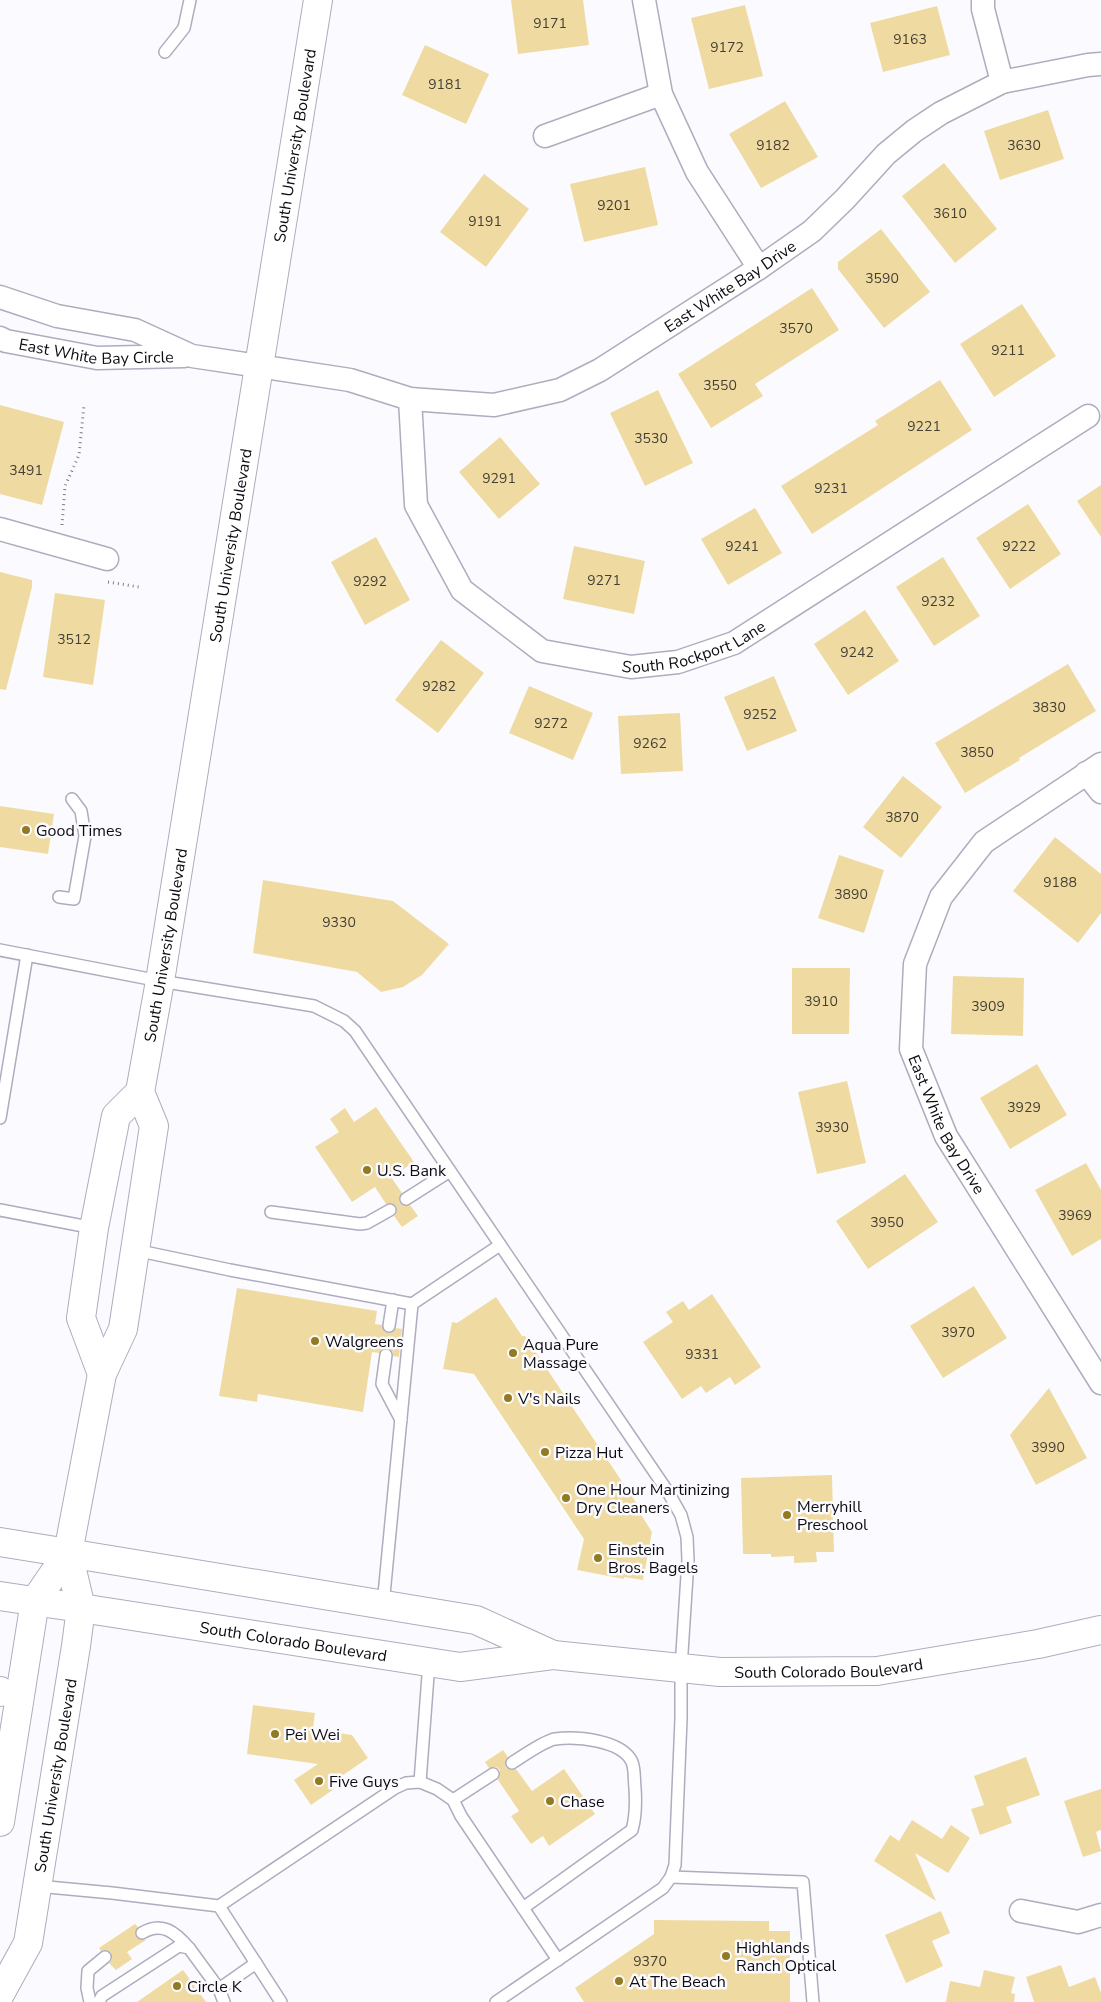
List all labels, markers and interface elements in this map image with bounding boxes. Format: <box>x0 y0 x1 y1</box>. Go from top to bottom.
house number: 9171 <box>533 14 567 33</box>
house number: 9163 <box>893 30 927 49</box>
house number: 9172 <box>710 38 744 57</box>
street label: South University Boulevard <box>269 47 322 244</box>
house number: 9181 <box>428 75 462 94</box>
house number: 9182 <box>756 136 790 155</box>
house number: 3630 <box>1007 136 1041 155</box>
house number: 9201 <box>597 196 631 215</box>
house number: 3610 <box>933 204 967 223</box>
house number: 9191 <box>468 212 502 231</box>
street label: East White Bay Drive <box>660 236 801 338</box>
house number: 3590 <box>865 269 899 288</box>
house number: 3570 <box>779 319 813 338</box>
street label: East White Bay Circle <box>17 334 174 370</box>
house number: 9211 <box>991 341 1025 360</box>
house number: 3550 <box>703 376 737 395</box>
house number: 9221 <box>907 417 941 436</box>
house number: 3530 <box>634 429 668 448</box>
street label: South University Boulevard <box>205 447 258 644</box>
house number: 3491 <box>9 461 43 480</box>
house number: 9291 <box>482 469 516 488</box>
house number: 9231 <box>814 479 848 498</box>
house number: 9241 <box>725 537 759 556</box>
house number: 9222 <box>1002 537 1036 556</box>
house number: 9271 <box>587 571 621 590</box>
house number: 9292 <box>353 572 387 591</box>
house number: 9232 <box>921 592 955 611</box>
street label: South Rockport Lane <box>620 616 770 679</box>
house number: 3512 <box>57 630 91 649</box>
house number: 9242 <box>840 643 874 662</box>
house number: 9282 <box>422 677 456 696</box>
house number: 3830 <box>1032 698 1066 717</box>
house number: 9252 <box>743 705 777 724</box>
house number: 9272 <box>534 714 568 733</box>
house number: 9262 <box>633 734 667 753</box>
house number: 3850 <box>960 743 994 762</box>
house number: 3870 <box>885 808 919 827</box>
place label: Good Times <box>36 820 122 842</box>
marker: Good Times <box>20 824 32 836</box>
street label: South University Boulevard <box>139 847 193 1044</box>
house number: 9188 <box>1043 873 1077 892</box>
house number: 3890 <box>834 885 868 904</box>
house number: 9330 <box>322 913 356 932</box>
house number: 3910 <box>804 992 838 1011</box>
house number: 3909 <box>971 997 1005 1016</box>
street label: East White Bay Drive <box>902 1052 990 1199</box>
house number: 3929 <box>1007 1098 1041 1117</box>
house number: 3930 <box>815 1118 849 1137</box>
place label: U.S. Bank <box>377 1160 447 1182</box>
marker: U.S. Bank <box>361 1164 373 1176</box>
house number: 3969 <box>1058 1206 1092 1225</box>
house number: 3950 <box>870 1213 904 1232</box>
house number: 3970 <box>941 1323 975 1342</box>
place label: Walgreens <box>325 1331 404 1353</box>
place label: Aqua Pure Massage <box>523 1334 599 1374</box>
marker: Walgreens <box>309 1335 321 1347</box>
house number: 9331 <box>685 1345 719 1364</box>
marker: Aqua Pure Massage <box>507 1347 519 1359</box>
place label: V's Nails <box>517 1388 581 1410</box>
marker: V's Nails <box>502 1392 514 1404</box>
house number: 3990 <box>1031 1438 1065 1457</box>
place label: Pizza Hut <box>555 1442 623 1464</box>
marker: Pizza Hut <box>539 1446 551 1458</box>
place label: One Hour Martinizing Dry Cleaners <box>576 1479 730 1519</box>
marker: One Hour Martinizing Dry Cleaners <box>560 1492 572 1504</box>
place label: Merryhill Preschool <box>797 1496 868 1536</box>
marker: Merryhill Preschool <box>781 1509 793 1521</box>
place label: Einstein Bros. Bagels <box>608 1539 698 1579</box>
marker: Einstein Bros. Bagels <box>592 1552 604 1564</box>
street label: South Colorado Boulevard <box>198 1617 388 1667</box>
street label: South Colorado Boulevard <box>734 1653 925 1684</box>
street label: South University Boulevard <box>30 1677 83 1874</box>
place label: Pei Wei <box>285 1724 340 1746</box>
marker: Pei Wei <box>269 1728 281 1740</box>
place label: Five Guys <box>329 1771 399 1793</box>
marker: Five Guys <box>313 1775 325 1787</box>
place label: Chase <box>560 1791 605 1813</box>
marker: Chase <box>544 1795 556 1807</box>
place label: Highlands Ranch Optical <box>736 1937 837 1977</box>
marker: Highlands Ranch Optical <box>720 1950 732 1962</box>
house number: 9370 <box>633 1952 667 1971</box>
place label: At The Beach <box>629 1971 726 1993</box>
marker: At The Beach <box>613 1975 625 1987</box>
place label: Circle K <box>187 1976 243 1998</box>
marker: Circle K <box>171 1980 183 1992</box>

